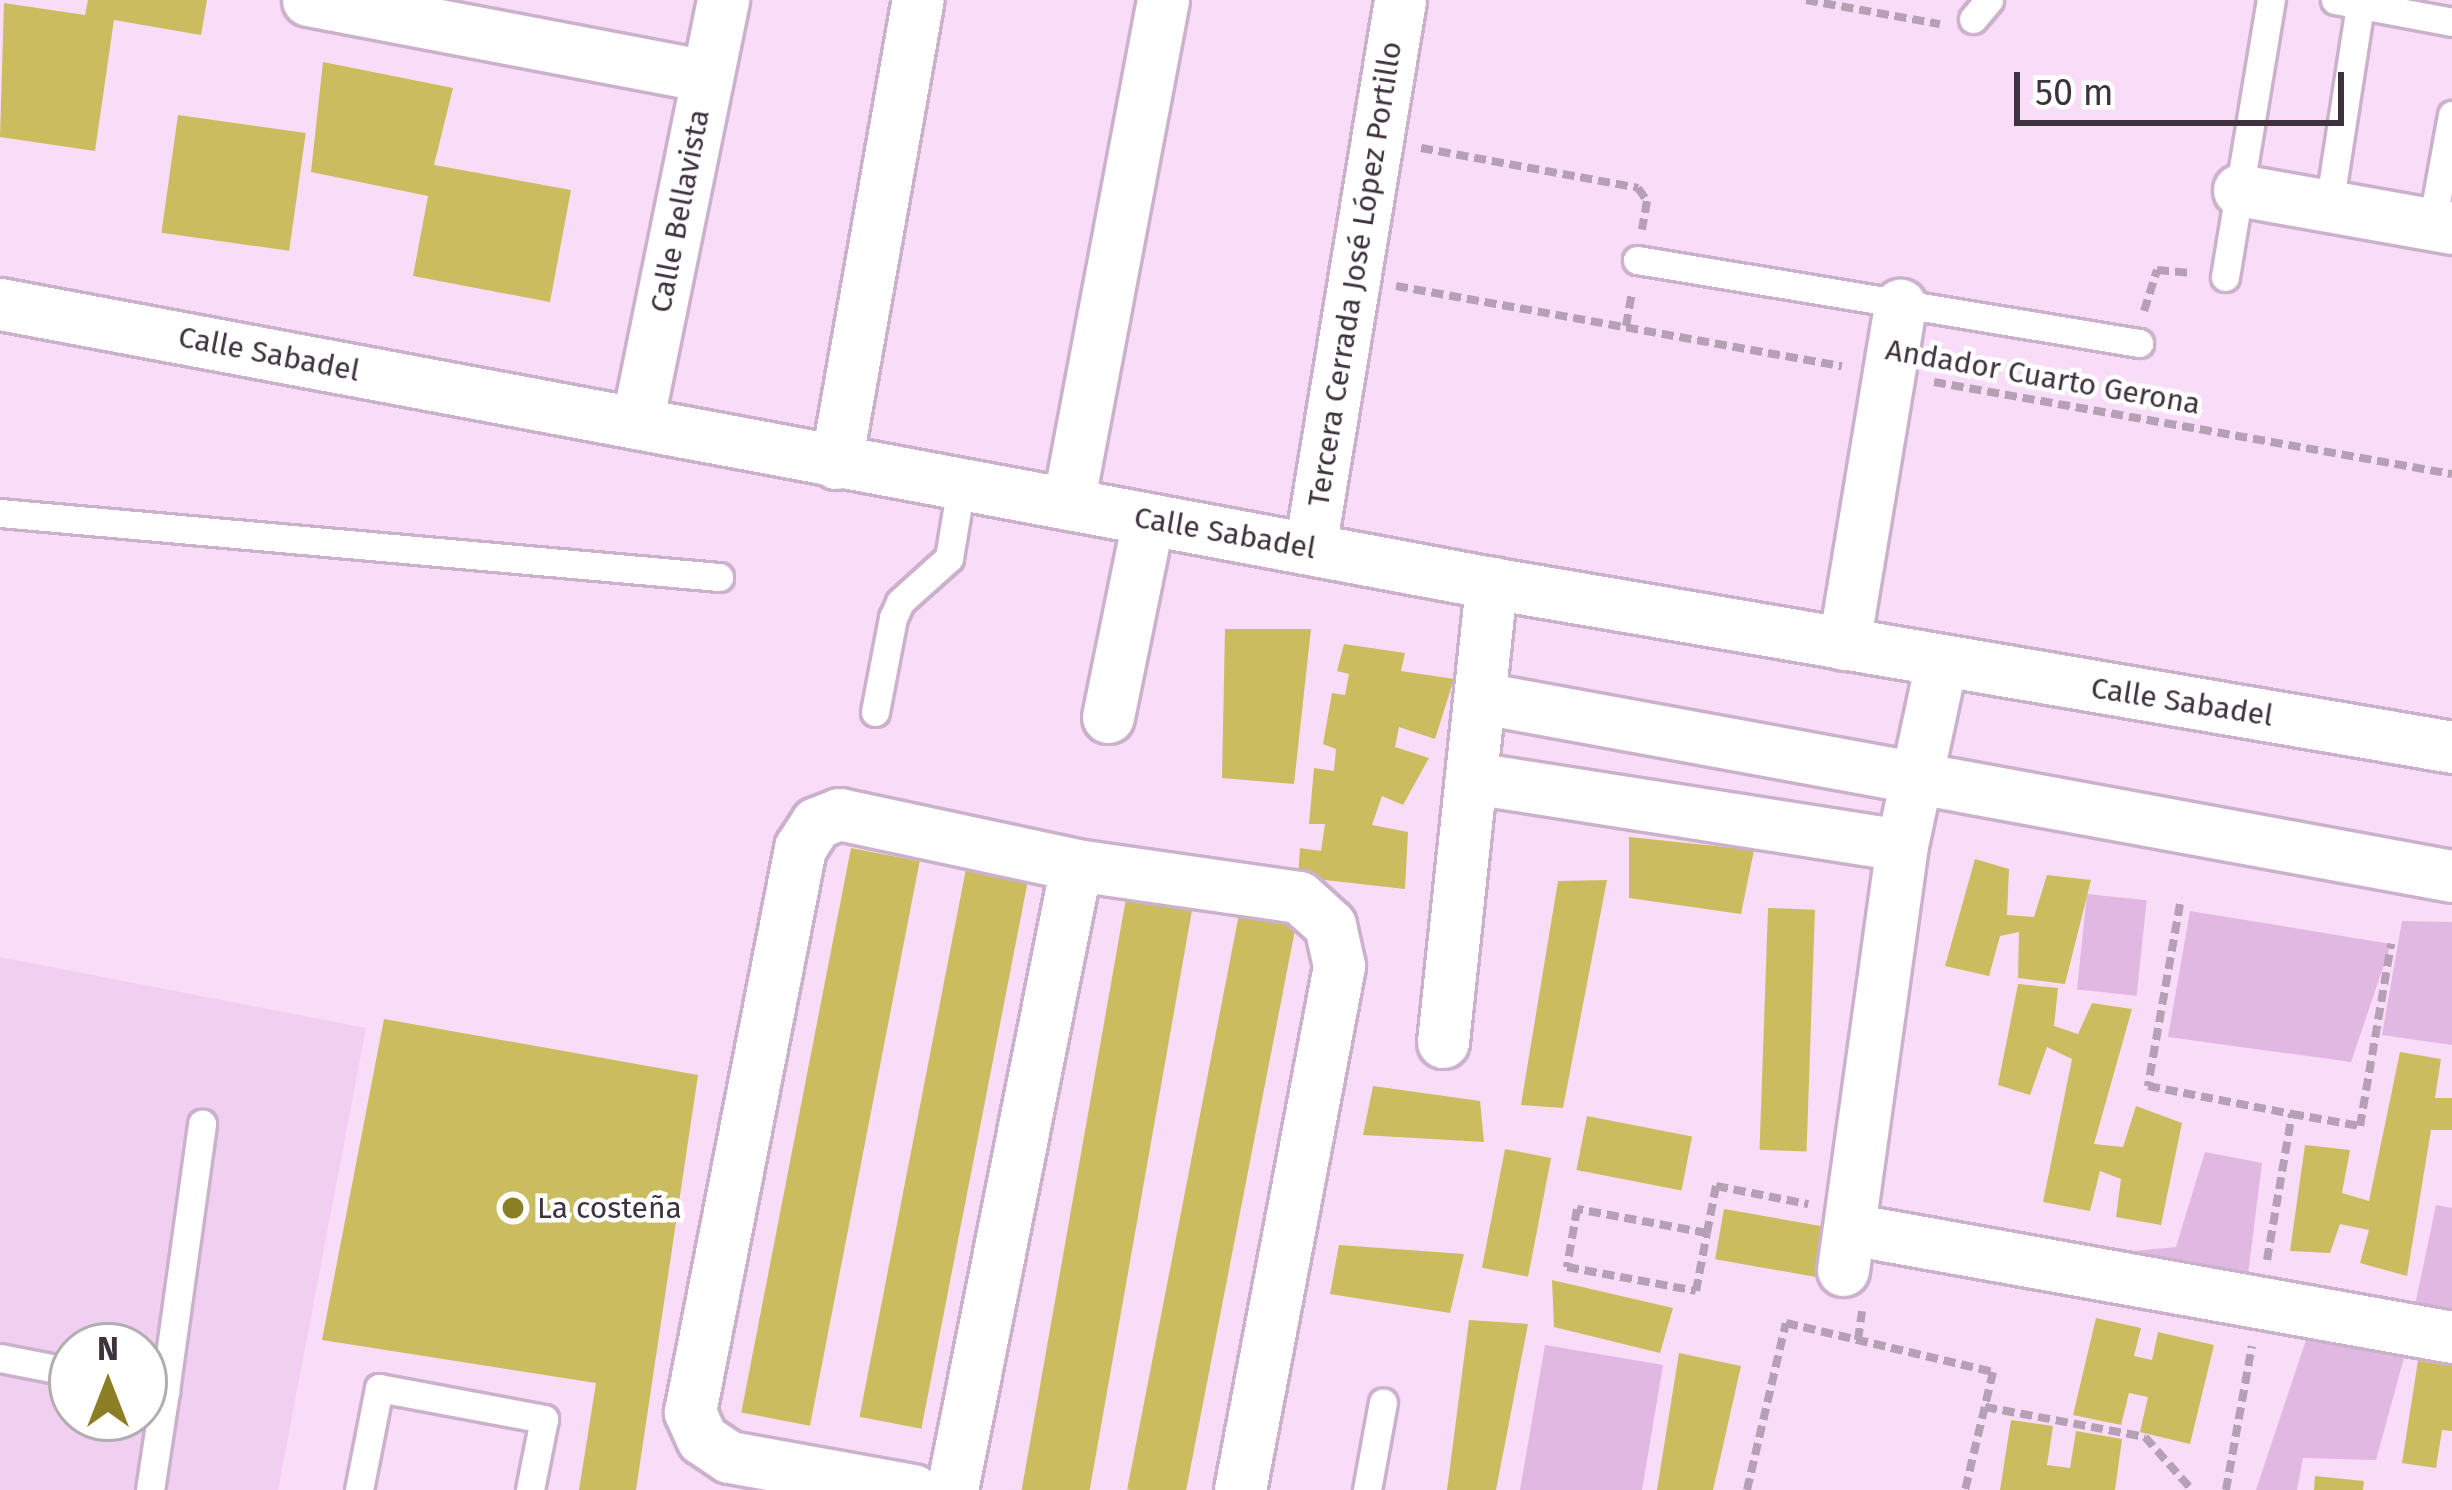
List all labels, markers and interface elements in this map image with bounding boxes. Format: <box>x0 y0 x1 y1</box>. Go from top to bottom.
street label: Tercera Cerrada José López Portillo <box>1300 39 1410 509</box>
scale bar <box>2020 48 2350 122</box>
text: 50 m <box>2035 71 2114 115</box>
street label: Calle Bellavista <box>643 106 717 316</box>
street label: Calle Sabadel <box>175 319 363 389</box>
street label: Andador Cuarto Gerona <box>1883 332 2203 422</box>
street label: Calle Sabadel <box>1131 499 1319 567</box>
street label: Calle Sabadel <box>2088 670 2276 734</box>
place label: La costeña <box>537 1190 682 1226</box>
marker: La costeña <box>500 1195 526 1221</box>
north arrow <box>48 1322 168 1442</box>
text: N <box>97 1329 119 1369</box>

